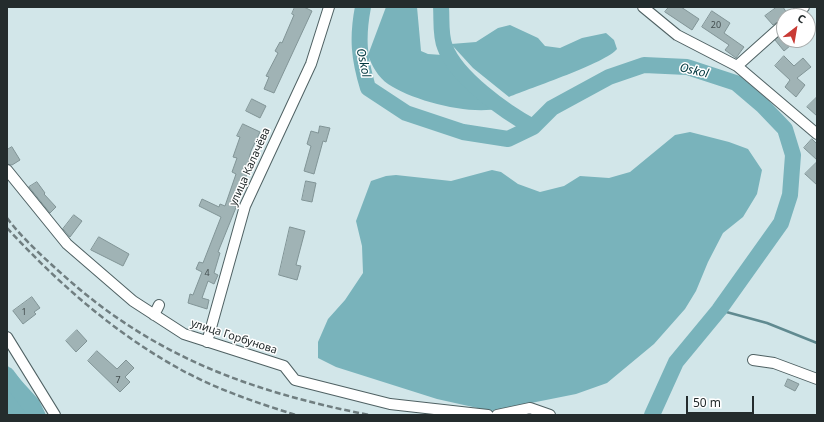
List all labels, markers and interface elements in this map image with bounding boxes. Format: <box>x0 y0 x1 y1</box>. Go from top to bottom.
north arrow <box>776 8 816 48</box>
text: С <box>795 10 809 26</box>
house number: 20 <box>711 20 721 30</box>
water label: Oskol <box>353 47 373 79</box>
water label: Oskol <box>678 61 710 81</box>
street label: улица Калачёва <box>227 126 273 208</box>
house number: 4 <box>204 268 210 278</box>
house number: 1 <box>21 307 27 317</box>
street label: улица Горбунова <box>189 317 279 357</box>
house number: 7 <box>115 375 121 385</box>
scale bar <box>688 388 756 414</box>
text: 50 m <box>693 394 721 411</box>

